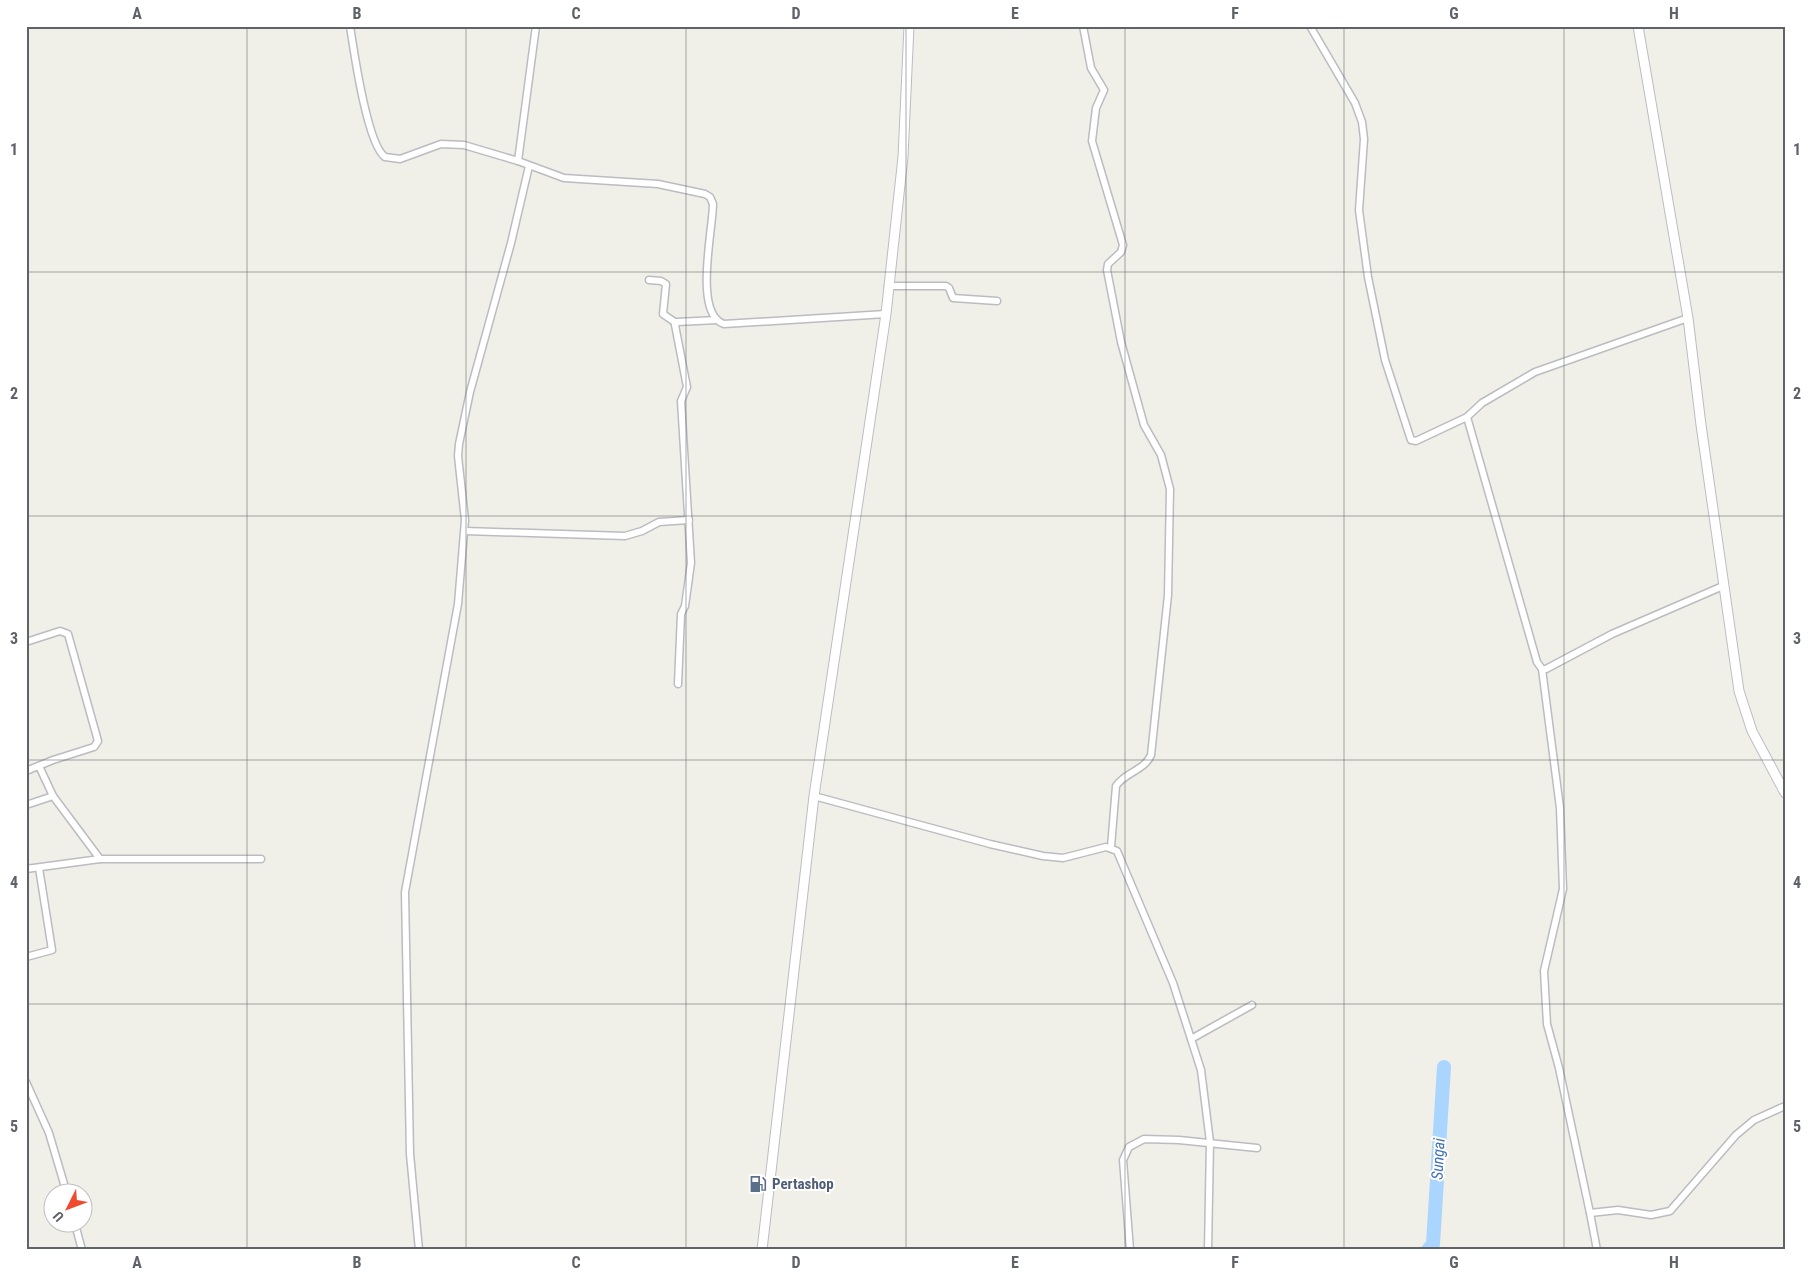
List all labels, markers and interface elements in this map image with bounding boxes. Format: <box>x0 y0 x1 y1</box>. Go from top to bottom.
text: A <box>132 4 142 23</box>
text: B <box>353 4 362 23</box>
text: C <box>571 4 581 23</box>
text: D <box>791 4 801 23</box>
text: E <box>1011 4 1019 23</box>
text: F <box>1231 4 1239 23</box>
text: G <box>1449 4 1459 23</box>
text: H <box>1669 4 1679 23</box>
text: 1 <box>10 140 18 159</box>
text: 1 <box>1793 140 1801 159</box>
text: 2 <box>10 384 18 403</box>
text: 2 <box>1793 384 1801 403</box>
text: 3 <box>10 629 18 648</box>
text: 3 <box>1793 629 1801 648</box>
text: 4 <box>10 873 18 892</box>
text: 4 <box>1793 873 1801 892</box>
text: 5 <box>10 1117 18 1136</box>
text: 5 <box>1793 1117 1801 1136</box>
water label: Sungai <box>1427 1137 1449 1180</box>
fuel station icon: Pertashop <box>748 1174 768 1194</box>
place label: Pertashop <box>772 1175 834 1193</box>
north arrow <box>42 1184 92 1234</box>
text: U <box>50 1208 67 1225</box>
text: A <box>132 1253 142 1272</box>
text: B <box>353 1253 362 1272</box>
text: C <box>571 1253 581 1272</box>
text: D <box>791 1253 801 1272</box>
text: E <box>1011 1253 1019 1272</box>
text: F <box>1231 1253 1239 1272</box>
text: G <box>1449 1253 1459 1272</box>
text: H <box>1669 1253 1679 1272</box>

